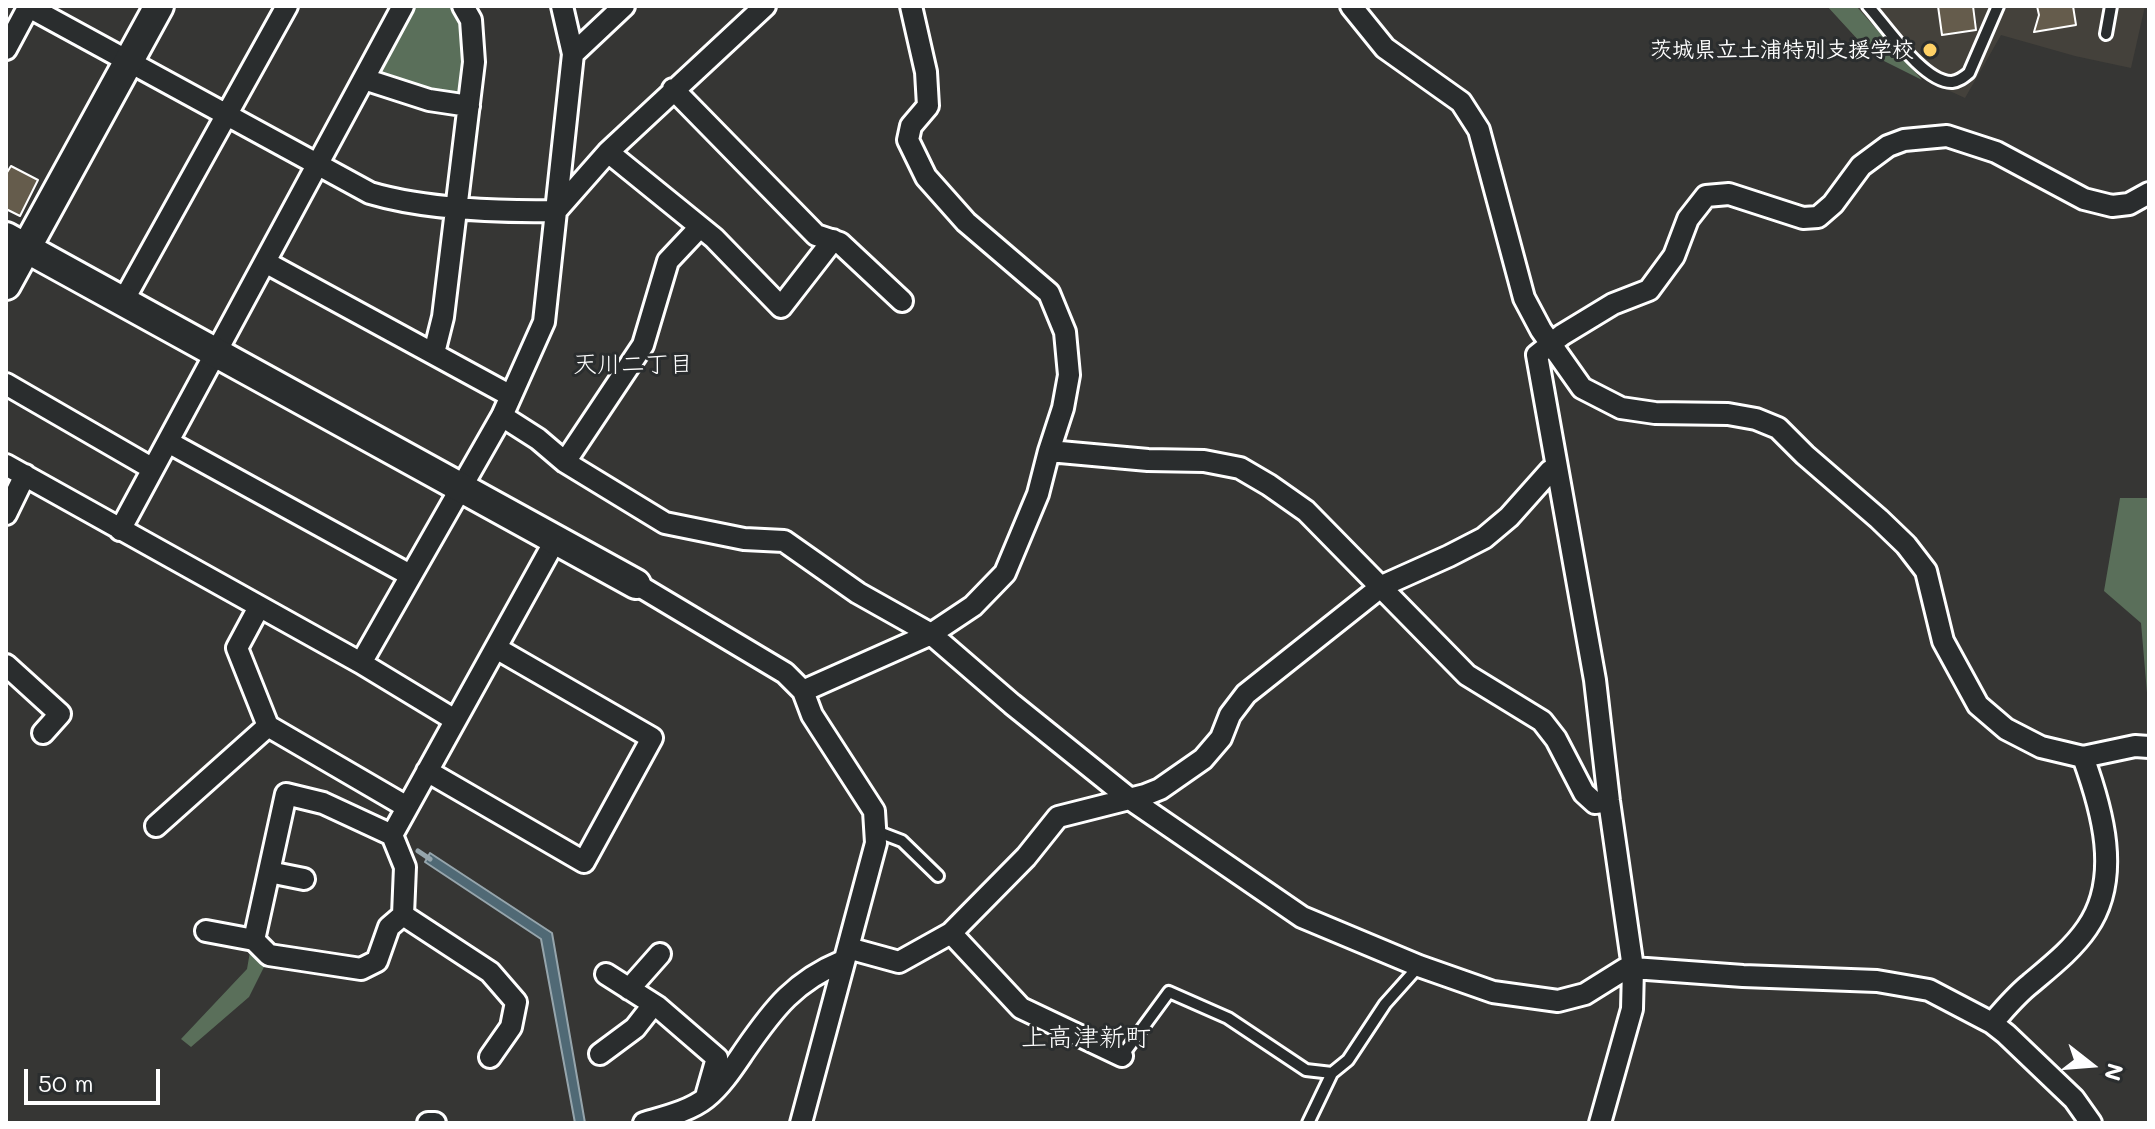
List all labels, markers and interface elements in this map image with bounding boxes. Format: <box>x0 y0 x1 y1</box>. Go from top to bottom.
place label: 茨城県立土浦特別支援学校 <box>1650 37 1914 63</box>
marker: 茨城県立土浦特別支援学校 <box>1921 41 1939 59</box>
district label: 天川二丁目 <box>573 351 693 379</box>
district label: 上高津新町 <box>1021 1022 1151 1054</box>
north arrow <box>2051 1025 2131 1105</box>
scale bar <box>28 1053 164 1103</box>
text: N <box>2098 1060 2131 1084</box>
text: 50 m <box>38 1067 94 1098</box>

